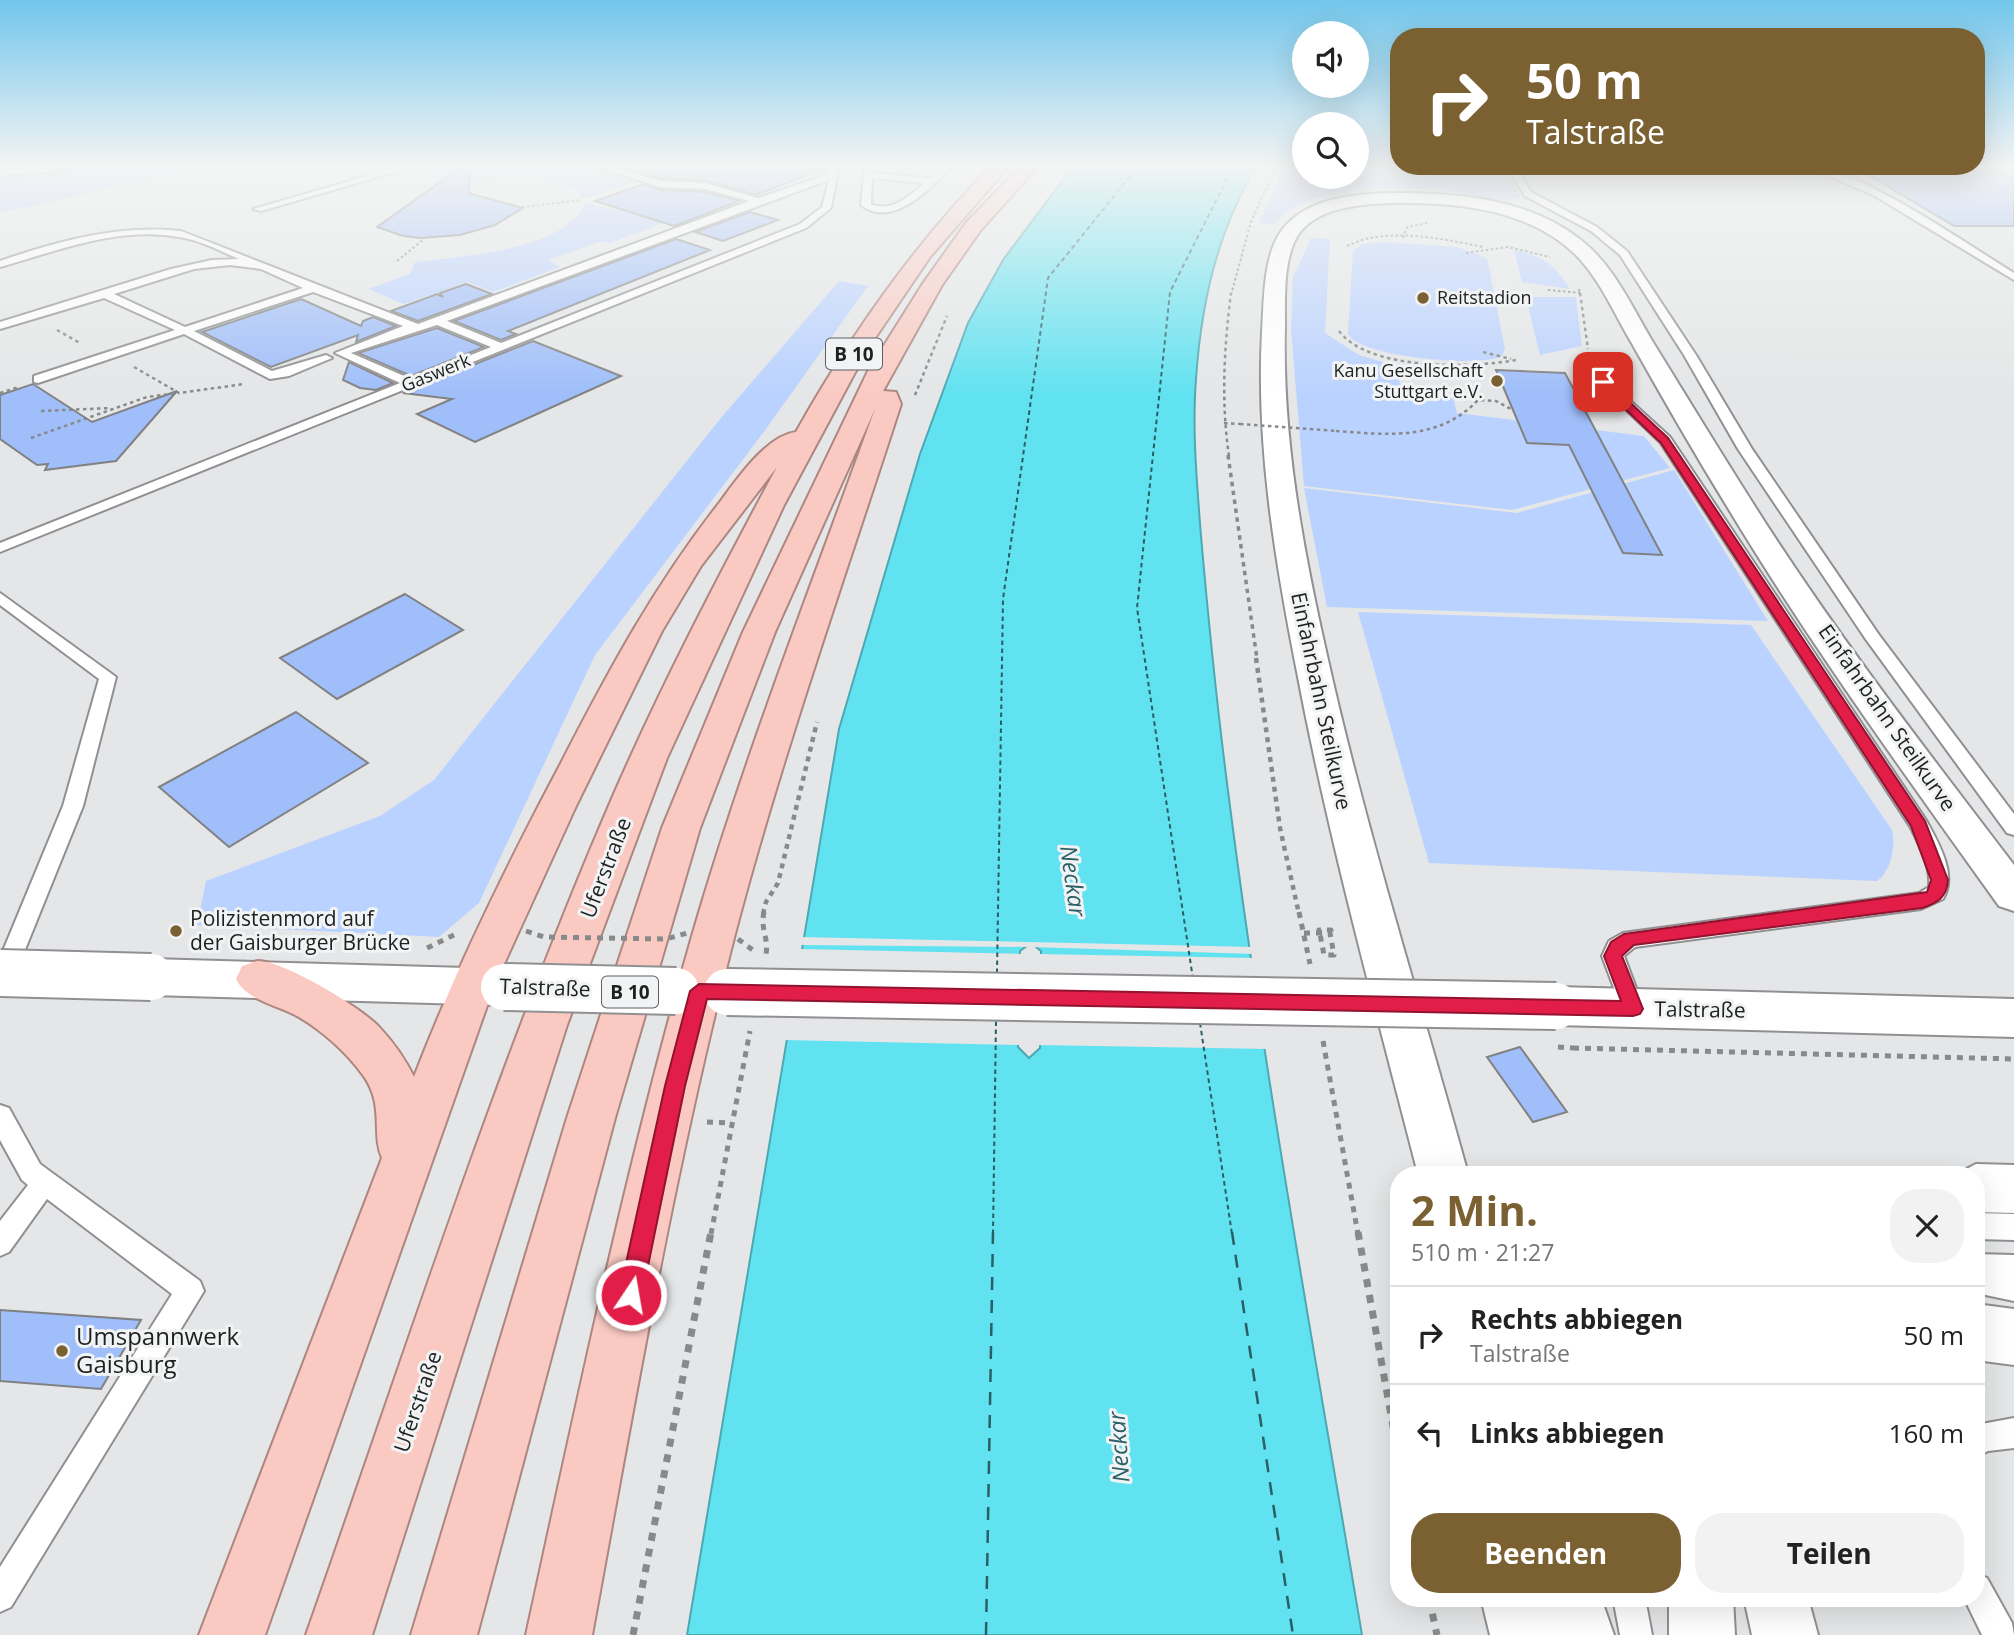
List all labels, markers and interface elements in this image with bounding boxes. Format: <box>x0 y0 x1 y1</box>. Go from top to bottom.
map controls <box>1292 21 1369 189</box>
button: sound <box>1292 21 1369 98</box>
text: 50 m <box>1526 47 1643 113</box>
icon: right <box>1411 56 1502 147</box>
text: Talstraße <box>1526 110 1665 153</box>
button: search <box>1292 112 1369 189</box>
place label: Reitstadion <box>1437 285 1532 309</box>
marker: Reitstadion <box>1415 290 1431 306</box>
road number: B 10 <box>826 338 882 370</box>
street label: Gaswerk <box>397 347 474 397</box>
pin <box>1573 352 1633 412</box>
place label: Kanu Gesellschaft Stuttgart e.V. <box>1334 358 1483 403</box>
icon: arrive <box>1584 363 1622 401</box>
marker: Kanu Gesellschaft Stuttgart e.V. <box>1489 373 1505 389</box>
street label: Einfahrbahn Steilkurve <box>1285 589 1359 812</box>
street label: Einfahrbahn Steilkurve <box>1813 618 1963 816</box>
street label: Uferstraße <box>573 813 637 922</box>
water label: Neckar <box>1053 843 1095 919</box>
place label: Polizistenmord auf der Gaisburger Brücke <box>190 904 410 956</box>
marker: Polizistenmord auf der Gaisburger Brücke <box>168 923 184 939</box>
street label: Talstraße <box>499 971 591 1003</box>
road number: B 10 <box>602 976 658 1008</box>
street label: Talstraße <box>1654 994 1746 1024</box>
text: 2 Min. <box>1411 1181 1538 1238</box>
button: close <box>1890 1189 1964 1263</box>
text: 510 m · 21:27 <box>1411 1236 1554 1268</box>
position arrow <box>594 1258 668 1332</box>
text: Rechts abbiegen <box>1470 1301 1683 1337</box>
icon: right <box>1411 1316 1449 1354</box>
text: 50 m <box>1903 1317 1964 1353</box>
place label: Umspannwerk Gaisburg <box>76 1319 239 1380</box>
text: Talstraße <box>1470 1337 1570 1369</box>
marker: Umspannwerk Gaisburg <box>54 1343 70 1359</box>
street label: Uferstraße <box>387 1347 447 1456</box>
water label: Neckar <box>1099 1409 1136 1484</box>
icon: left <box>1411 1414 1449 1452</box>
text: Links abbiegen <box>1470 1415 1665 1451</box>
text: 160 m <box>1889 1415 1964 1451</box>
button: Beenden <box>1411 1513 1681 1593</box>
button: Teilen <box>1695 1513 1964 1593</box>

